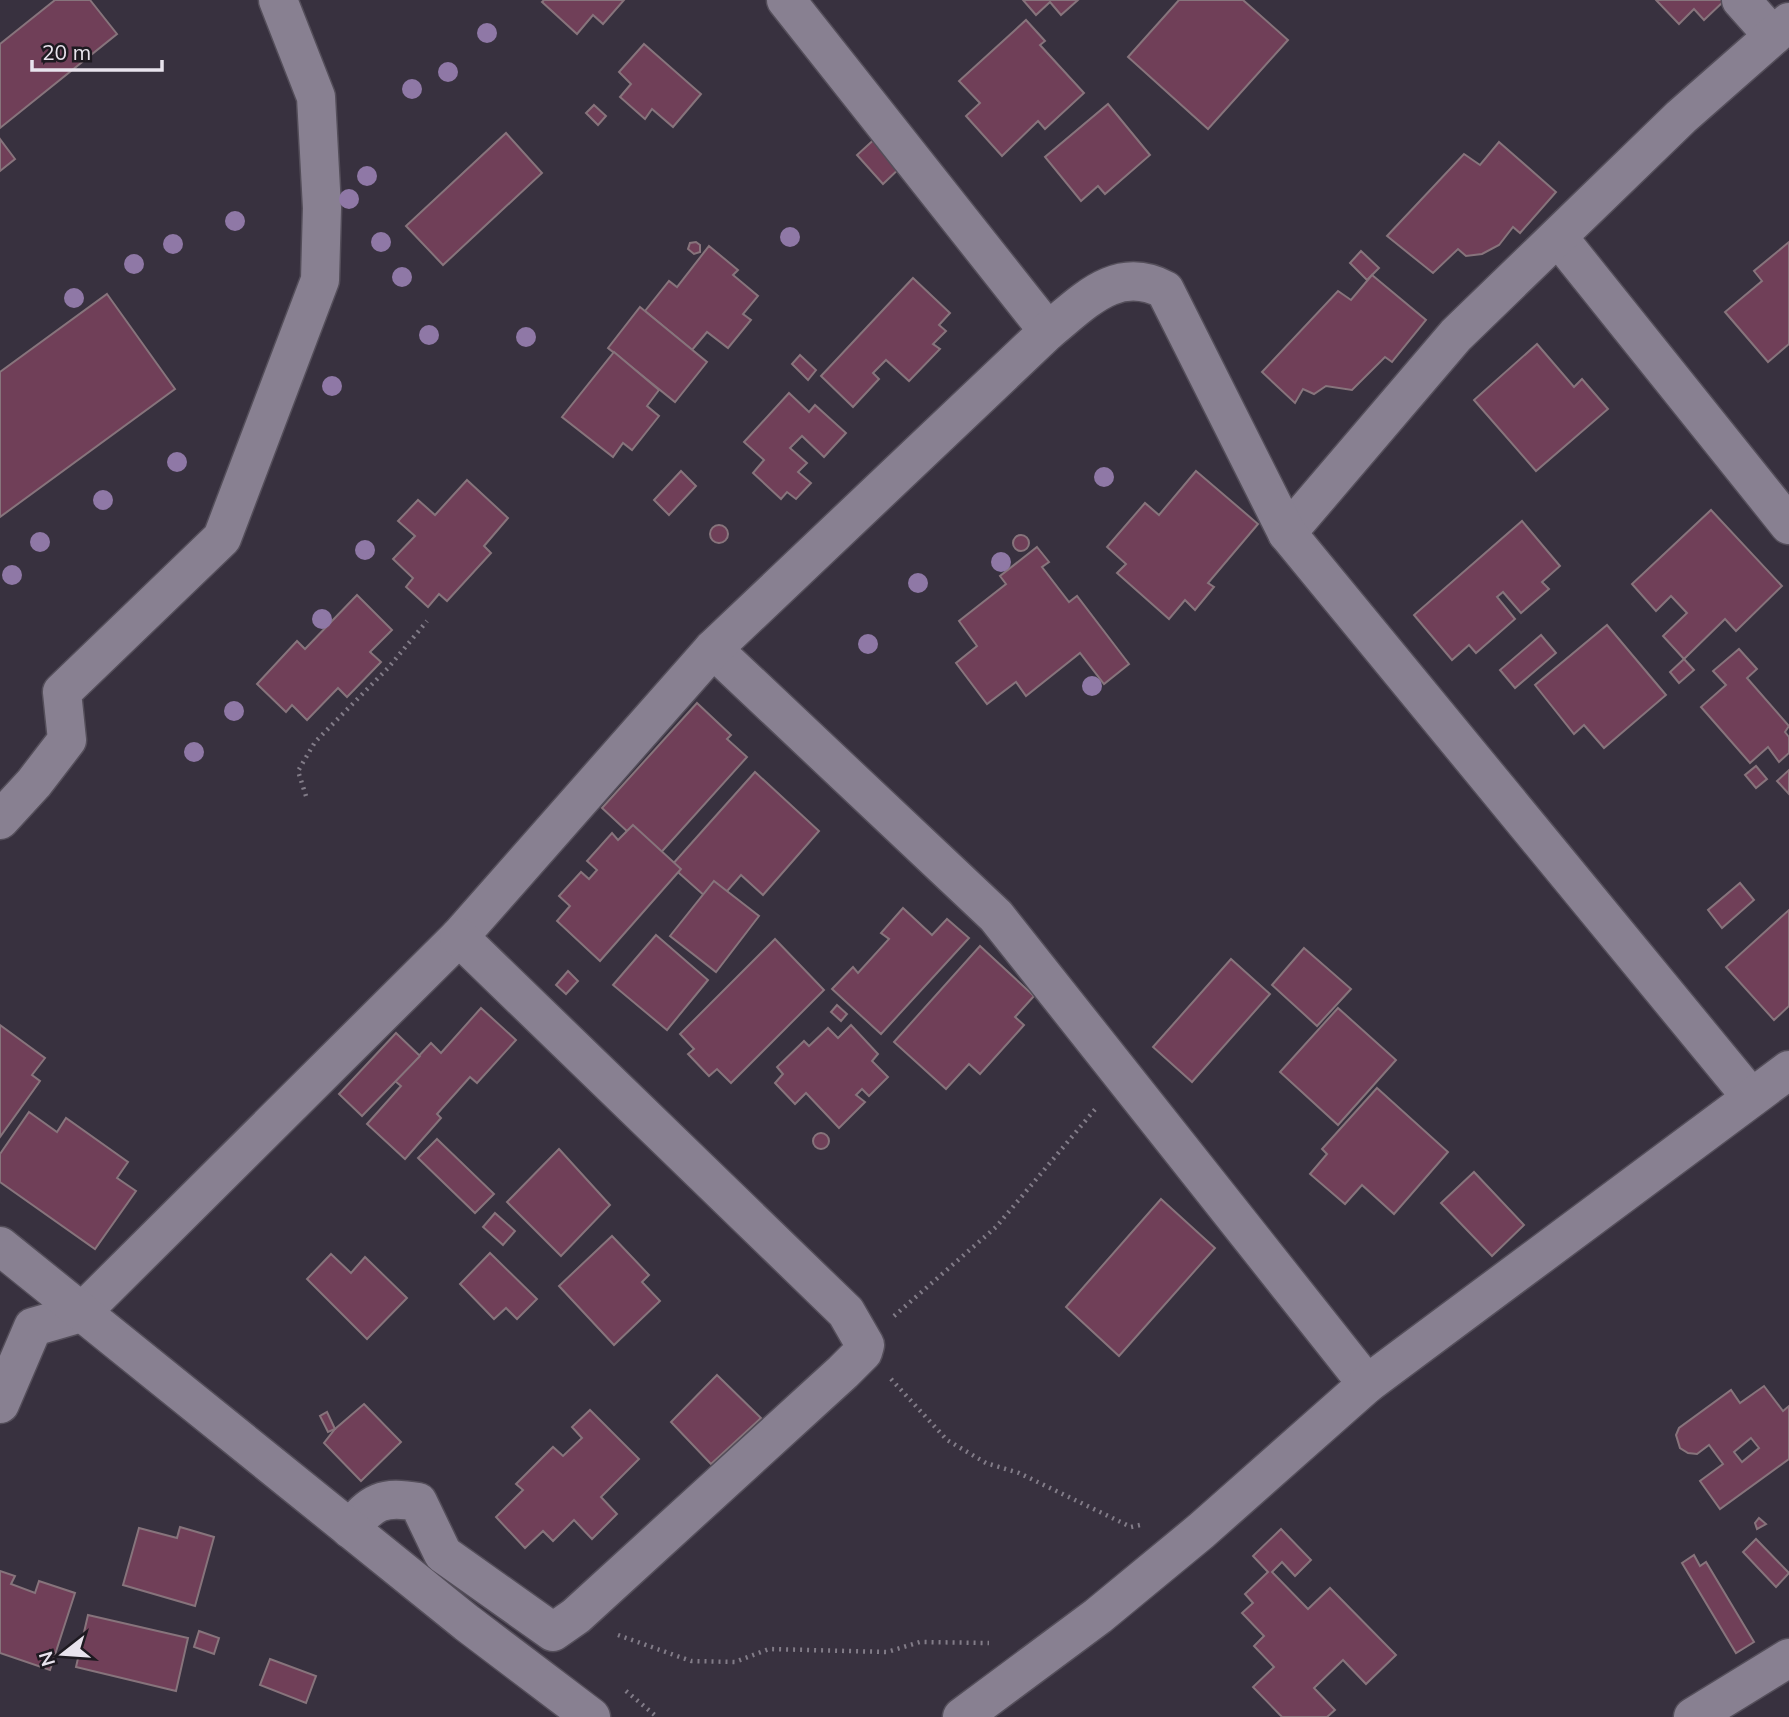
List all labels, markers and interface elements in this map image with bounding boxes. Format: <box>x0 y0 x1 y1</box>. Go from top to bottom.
scale bar <box>32 28 161 72</box>
text: 20 m <box>42 39 91 65</box>
north arrow <box>28 1619 98 1689</box>
text: N <box>33 1649 60 1669</box>

